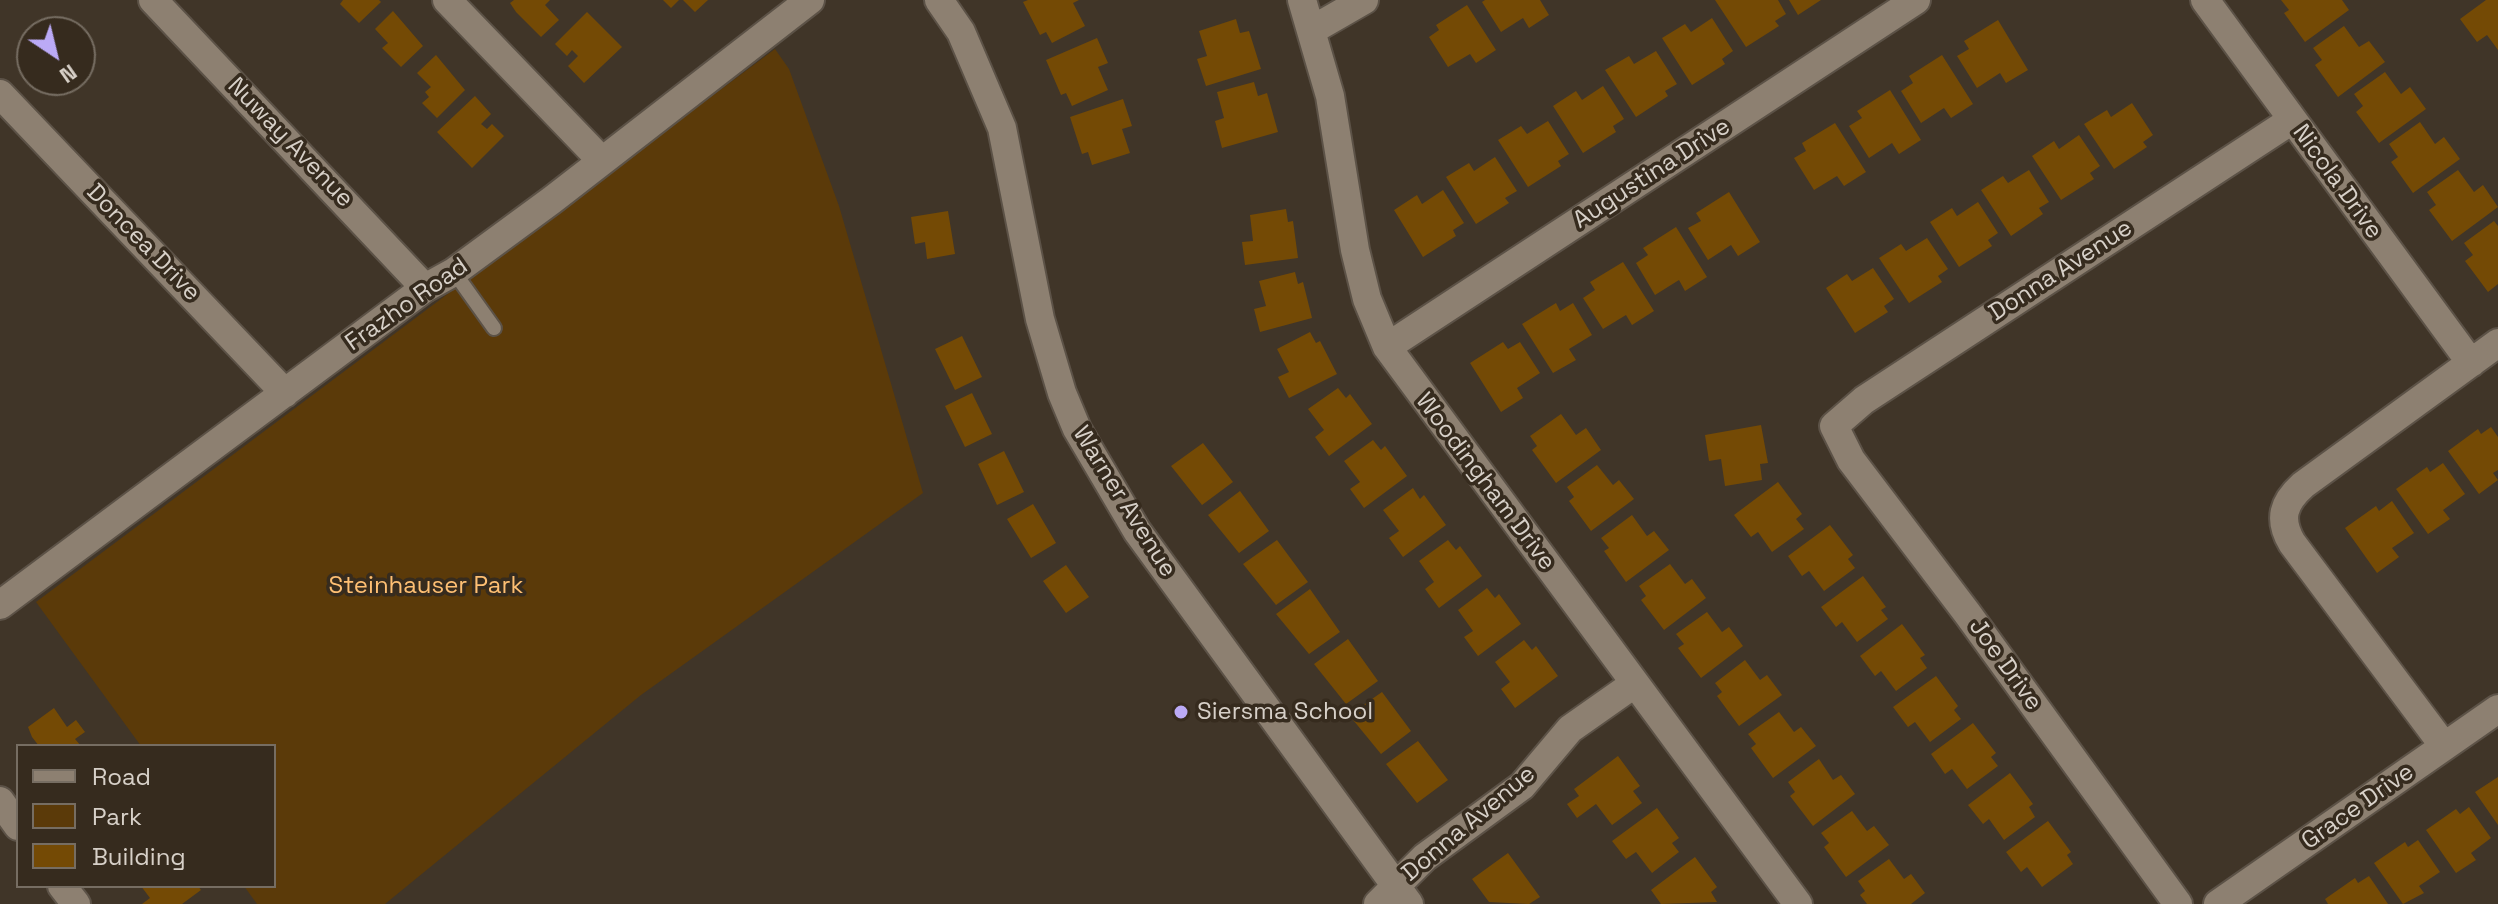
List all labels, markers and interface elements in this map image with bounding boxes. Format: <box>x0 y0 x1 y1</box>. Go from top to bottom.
north arrow <box>16 16 96 96</box>
text: N <box>55 58 83 90</box>
street label: Nuway Avenue <box>221 72 359 214</box>
street label: Augustina Drive <box>1568 113 1736 235</box>
street label: Nicola Drive <box>2286 119 2388 245</box>
street label: Doncea Drive <box>80 179 206 307</box>
street label: Donna Avenue <box>1984 214 2138 328</box>
street label: Frazho Road <box>340 252 474 358</box>
street label: Woodingham Drive <box>1409 388 1561 576</box>
street label: Warner Avenue <box>1066 421 1182 583</box>
park label: Steinhauser Park <box>329 572 523 600</box>
street label: Joe Drive <box>1962 614 2048 716</box>
place label: Siersma School <box>1197 698 1373 726</box>
marker: Siersma School <box>1172 703 1190 721</box>
legend <box>16 744 276 888</box>
street label: Grace Drive <box>2296 758 2420 856</box>
street label: Donna Avenue <box>1397 760 1541 888</box>
text: Road <box>92 761 151 792</box>
text: Park <box>92 801 142 832</box>
text: Building <box>92 841 186 872</box>

